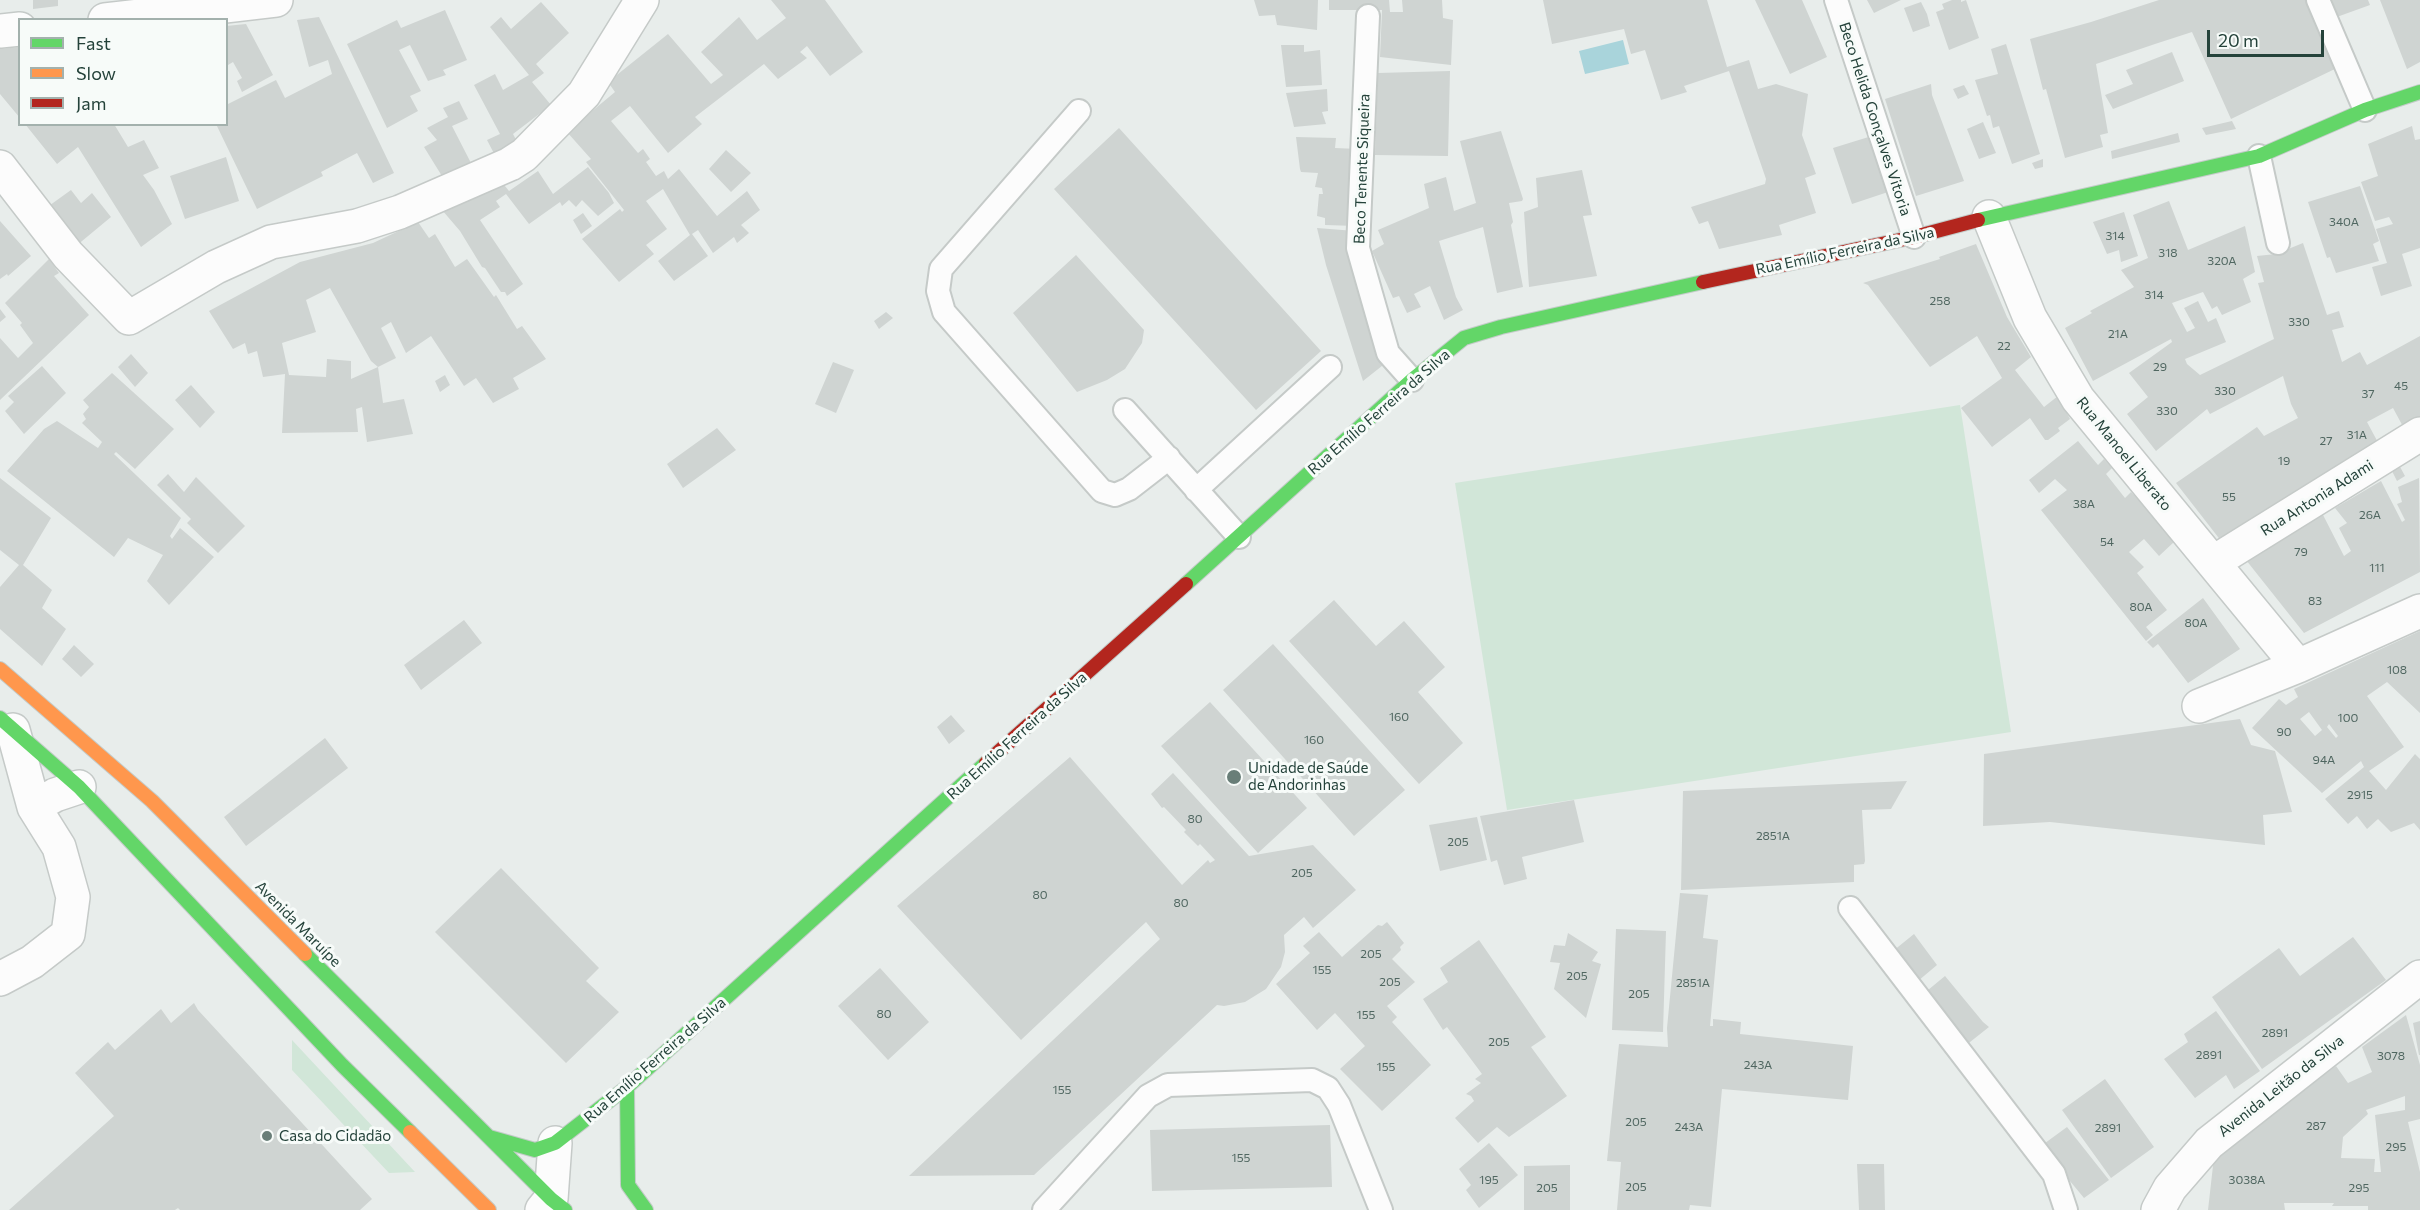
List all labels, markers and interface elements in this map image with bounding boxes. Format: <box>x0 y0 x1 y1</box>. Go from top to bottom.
legend <box>18 18 228 126</box>
scale bar <box>2210 18 2327 56</box>
street label: Beco Helida Gonçalves Vitoria <box>1835 20 1915 218</box>
text: 20 m <box>2218 29 2259 51</box>
text: Fast <box>76 32 111 54</box>
text: Slow <box>76 62 116 84</box>
text: Jam <box>76 92 106 114</box>
street label: Beco Tenente Siqueira <box>1350 94 1374 244</box>
house number: 340A <box>2329 215 2359 229</box>
street label: Rua Emílio Ferreira da Silva <box>1754 223 1936 279</box>
house number: 314 <box>2105 229 2125 243</box>
house number: 318 <box>2158 246 2178 260</box>
house number: 320A <box>2207 254 2237 268</box>
house number: 314 <box>2144 288 2164 302</box>
house number: 258 <box>1930 294 1950 308</box>
house number: 330 <box>2288 315 2310 329</box>
house number: 21A <box>2108 327 2128 341</box>
house number: 22 <box>1997 339 2011 353</box>
street label: Rua Emílio Ferreira da Silva <box>1304 346 1454 478</box>
house number: 29 <box>2153 360 2167 374</box>
house number: 45 <box>2394 379 2408 393</box>
house number: 330 <box>2214 384 2236 398</box>
house number: 37 <box>2361 387 2375 401</box>
street label: Rua Manoel Liberato <box>2073 393 2175 515</box>
house number: 330 <box>2156 404 2178 418</box>
house number: 31A <box>2347 428 2367 442</box>
house number: 27 <box>2320 434 2332 448</box>
house number: 19 <box>2278 454 2290 468</box>
street label: Rua Antonia Adami <box>2257 456 2377 540</box>
house number: 55 <box>2222 490 2236 504</box>
house number: 38A <box>2073 497 2095 511</box>
house number: 26A <box>2359 508 2381 522</box>
house number: 54 <box>2100 535 2114 549</box>
house number: 79 <box>2294 545 2308 559</box>
house number: 111 <box>2369 561 2385 575</box>
house number: 83 <box>2308 594 2322 608</box>
house number: 80A <box>2129 600 2153 614</box>
house number: 80A <box>2184 616 2208 630</box>
house number: 108 <box>2387 663 2407 677</box>
street label: Rua Emílio Ferreira da Silva <box>943 668 1091 804</box>
house number: 160 <box>1389 710 1409 724</box>
house number: 100 <box>2338 711 2358 725</box>
house number: 90 <box>2276 725 2292 739</box>
house number: 160 <box>1304 733 1324 747</box>
house number: 94A <box>2313 753 2335 767</box>
place label: Unidade de Saúde de Andorinhas <box>1248 759 1368 794</box>
marker: Unidade de Saúde de Andorinhas <box>1225 768 1243 786</box>
house number: 2915 <box>2347 788 2373 802</box>
house number: 80 <box>1187 812 1203 826</box>
house number: 2851A <box>1756 829 1790 843</box>
house number: 205 <box>1447 835 1469 849</box>
house number: 205 <box>1291 866 1313 880</box>
street label: Avenida Maruípe <box>251 877 345 971</box>
house number: 80 <box>1032 888 1048 902</box>
house number: 80 <box>1173 896 1189 910</box>
house number: 205 <box>1360 947 1382 961</box>
house number: 155 <box>1313 963 1331 977</box>
house number: 205 <box>1566 969 1588 983</box>
house number: 205 <box>1379 975 1401 989</box>
house number: 2851A <box>1676 976 1710 990</box>
house number: 205 <box>1628 987 1650 1001</box>
street label: Rua Emílio Ferreira da Silva <box>580 994 730 1126</box>
house number: 80 <box>876 1007 892 1021</box>
house number: 155 <box>1357 1008 1375 1022</box>
house number: 2891 <box>2262 1026 2288 1040</box>
street label: Avenida Leitão da Silva <box>2215 1031 2347 1141</box>
house number: 205 <box>1488 1035 1510 1049</box>
house number: 2891 <box>2196 1048 2222 1062</box>
house number: 3078 <box>2377 1049 2405 1063</box>
house number: 243A <box>1744 1058 1772 1072</box>
house number: 155 <box>1377 1060 1395 1074</box>
house number: 155 <box>1053 1083 1071 1097</box>
house number: 205 <box>1625 1115 1647 1129</box>
house number: 287 <box>2306 1119 2326 1133</box>
house number: 243A <box>1675 1120 1703 1134</box>
house number: 2891 <box>2095 1121 2121 1135</box>
place label: Casa do Cidadão <box>279 1127 391 1145</box>
marker: Casa do Cidadão <box>260 1129 274 1143</box>
house number: 295 <box>2386 1140 2406 1154</box>
house number: 155 <box>1232 1151 1250 1165</box>
house number: 195 <box>1479 1173 1499 1187</box>
house number: 3038A <box>2229 1173 2265 1187</box>
house number: 205 <box>1625 1180 1647 1194</box>
house number: 205 <box>1536 1181 1558 1195</box>
house number: 295 <box>2349 1181 2369 1195</box>

